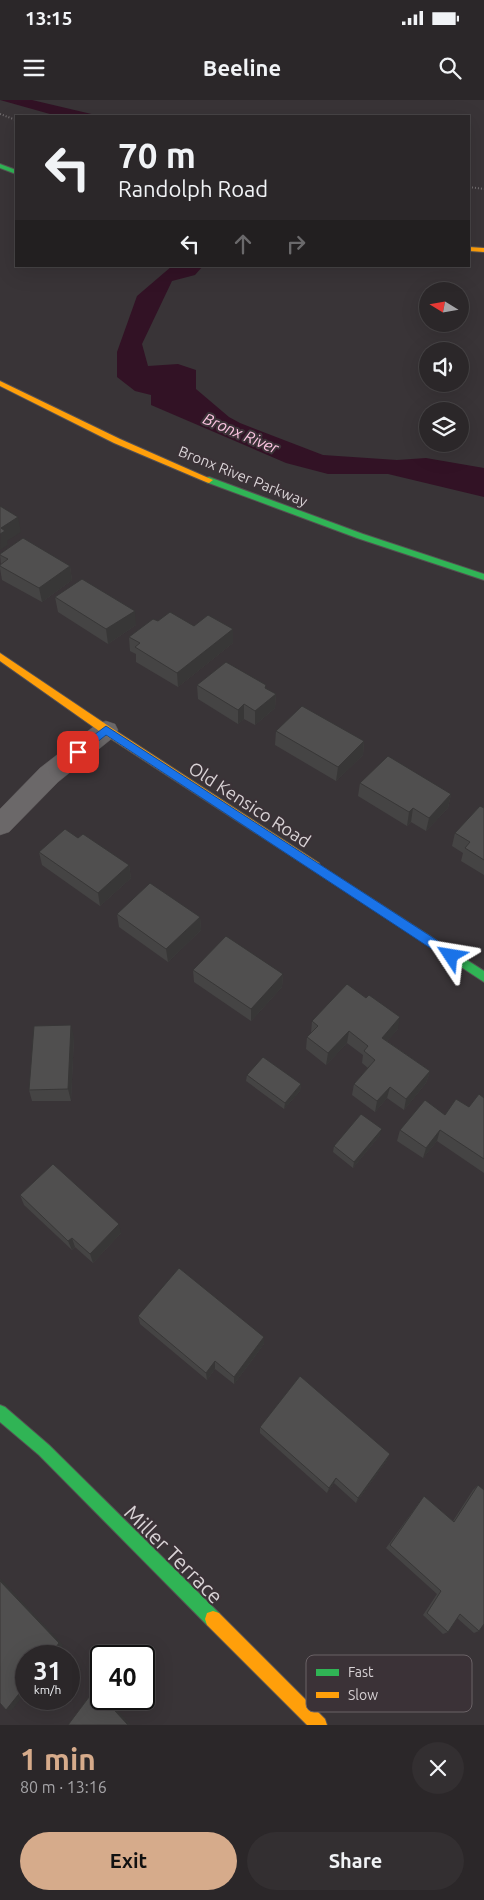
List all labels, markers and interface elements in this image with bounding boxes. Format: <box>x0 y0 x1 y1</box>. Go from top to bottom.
text: 13:15 <box>25 7 73 29</box>
icon: menu <box>20 54 48 82</box>
icon: search <box>436 54 464 82</box>
text: Beeline <box>203 55 281 80</box>
icon: left <box>35 135 100 200</box>
text: 70 m <box>118 135 196 175</box>
text: Randolph Road <box>118 176 268 201</box>
icon: left <box>176 230 204 258</box>
icon: ahead <box>229 230 257 258</box>
icon: right <box>282 230 310 258</box>
north arrow <box>419 282 469 332</box>
map controls <box>419 282 469 452</box>
button: sound <box>419 342 469 392</box>
button: layers <box>419 402 469 452</box>
water label: Bronx River <box>200 409 282 457</box>
street label: Bronx River Parkway <box>176 442 310 510</box>
pin <box>57 731 99 773</box>
icon: arrive <box>64 738 92 766</box>
street label: Old Kensico Road <box>185 757 315 851</box>
position arrow <box>424 929 476 981</box>
street label: Miller Terrace <box>120 1500 228 1608</box>
speed limit sign: 40 <box>90 1645 155 1710</box>
legend <box>306 1655 472 1712</box>
text: 31 <box>33 1657 62 1685</box>
text: Fast <box>348 1664 374 1680</box>
text: km/h <box>34 1683 61 1696</box>
text: Slow <box>348 1687 378 1703</box>
text: 1 min <box>20 1742 96 1776</box>
button: close <box>412 1742 464 1794</box>
text: 80 m · 13:16 <box>20 1778 107 1796</box>
button: Exit <box>20 1832 237 1890</box>
button: Share <box>247 1832 464 1890</box>

